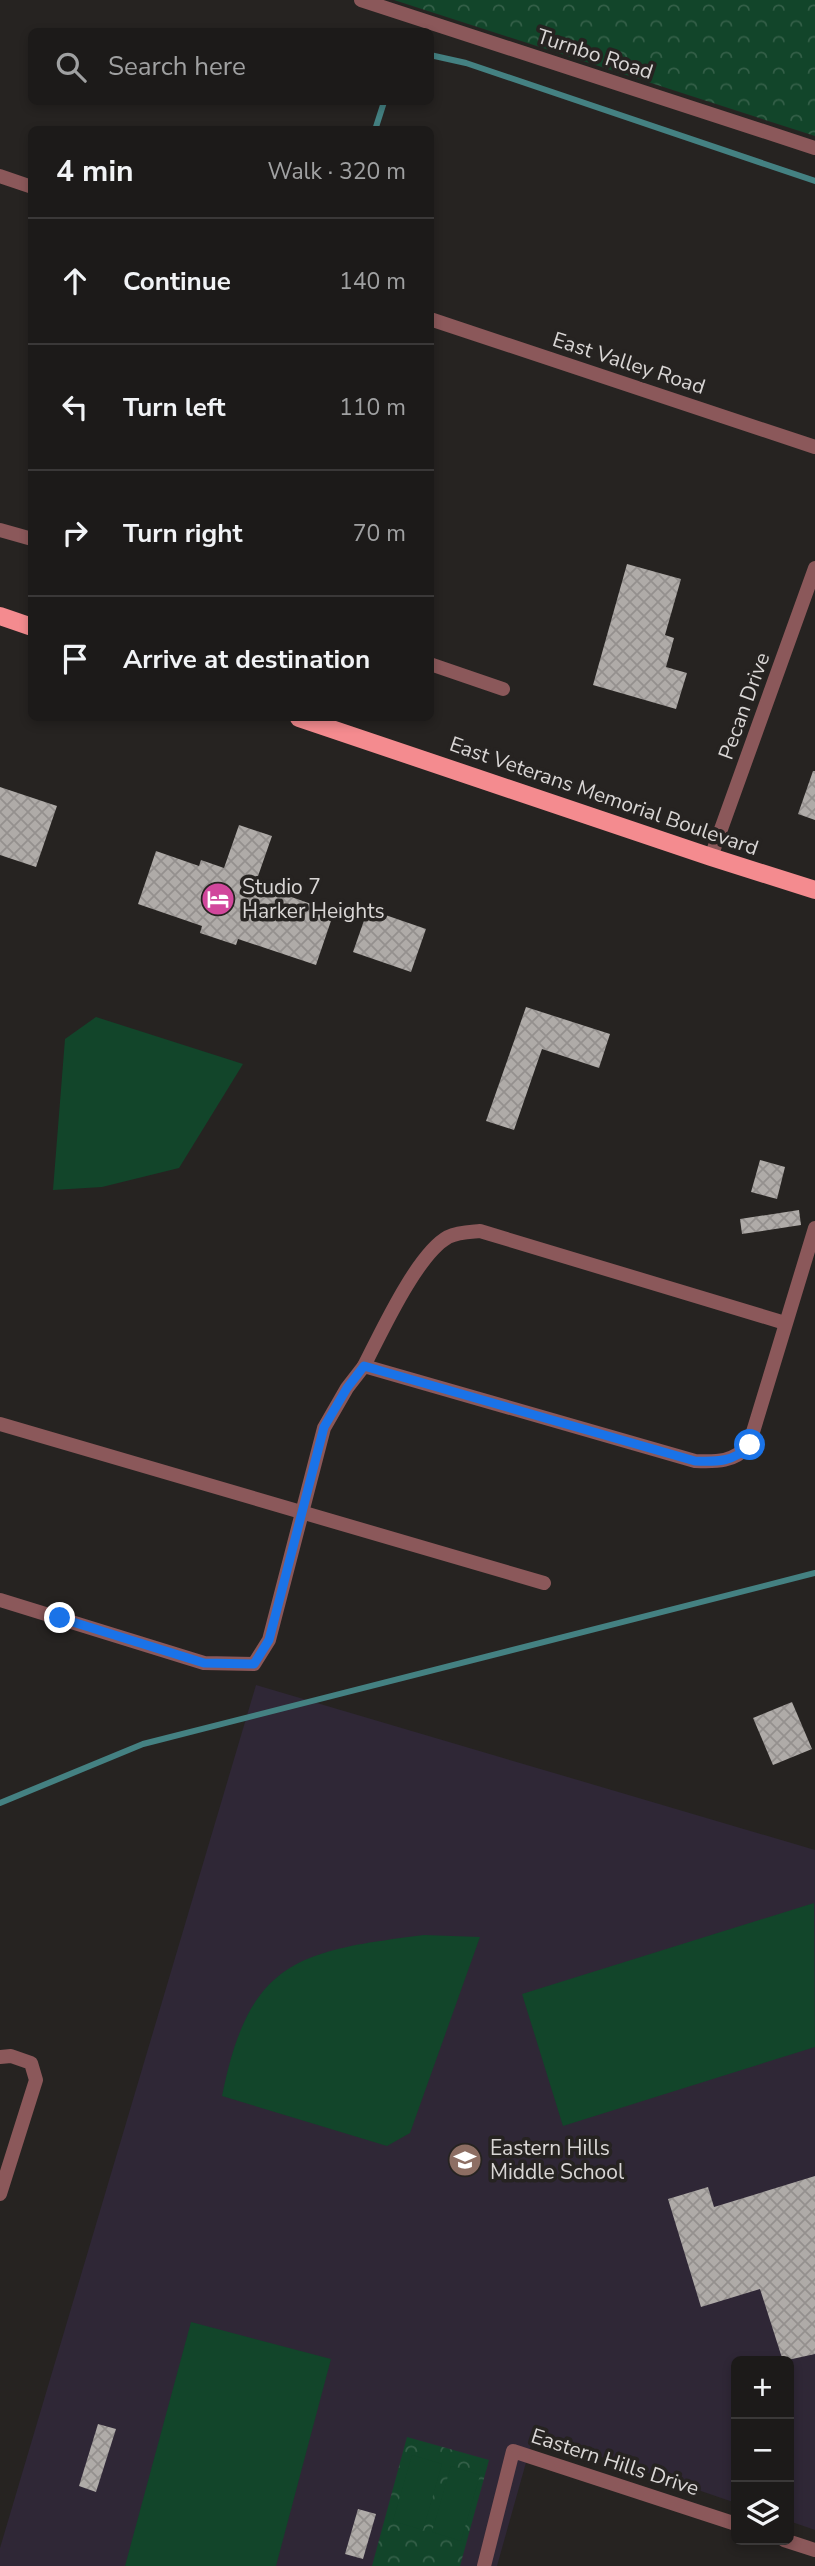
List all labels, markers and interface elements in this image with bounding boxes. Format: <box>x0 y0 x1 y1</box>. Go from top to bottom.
street label: Turnbo Road <box>533 22 657 86</box>
search box <box>28 28 434 105</box>
icon: search <box>52 48 90 86</box>
text: Search here <box>108 49 246 84</box>
text: 4 min <box>56 151 134 192</box>
text: Walk · 320 m <box>267 156 406 187</box>
icon: ahead <box>56 262 94 300</box>
text: Continue <box>123 264 231 299</box>
text: 140 m <box>339 266 406 297</box>
street label: East Valley Road <box>549 325 709 401</box>
icon: left <box>56 388 94 426</box>
text: Turn left <box>123 390 226 425</box>
text: 110 m <box>339 392 406 423</box>
icon: right <box>56 514 94 552</box>
text: Turn right <box>123 516 242 551</box>
text: 70 m <box>353 518 406 549</box>
icon: arrive <box>56 640 94 678</box>
text: Arrive at destination <box>123 642 370 677</box>
street label: Pecan Drive <box>712 649 776 763</box>
street label: East Veterans Memorial Boulevard <box>446 730 762 862</box>
place label: Studio 7 Harker Heights <box>242 873 385 925</box>
hotel icon: Studio 7 Harker Heights <box>199 880 237 918</box>
route start <box>734 1429 765 1460</box>
route end <box>44 1602 75 1633</box>
place label: Eastern Hills Middle School <box>490 2134 625 2186</box>
school or university icon: Eastern Hills Middle School <box>446 2141 484 2179</box>
map controls <box>731 2356 794 2545</box>
button: + <box>731 2356 794 2419</box>
button: − <box>731 2419 794 2482</box>
street label: Eastern Hills Drive <box>527 2422 703 2502</box>
button: layers <box>731 2482 794 2545</box>

